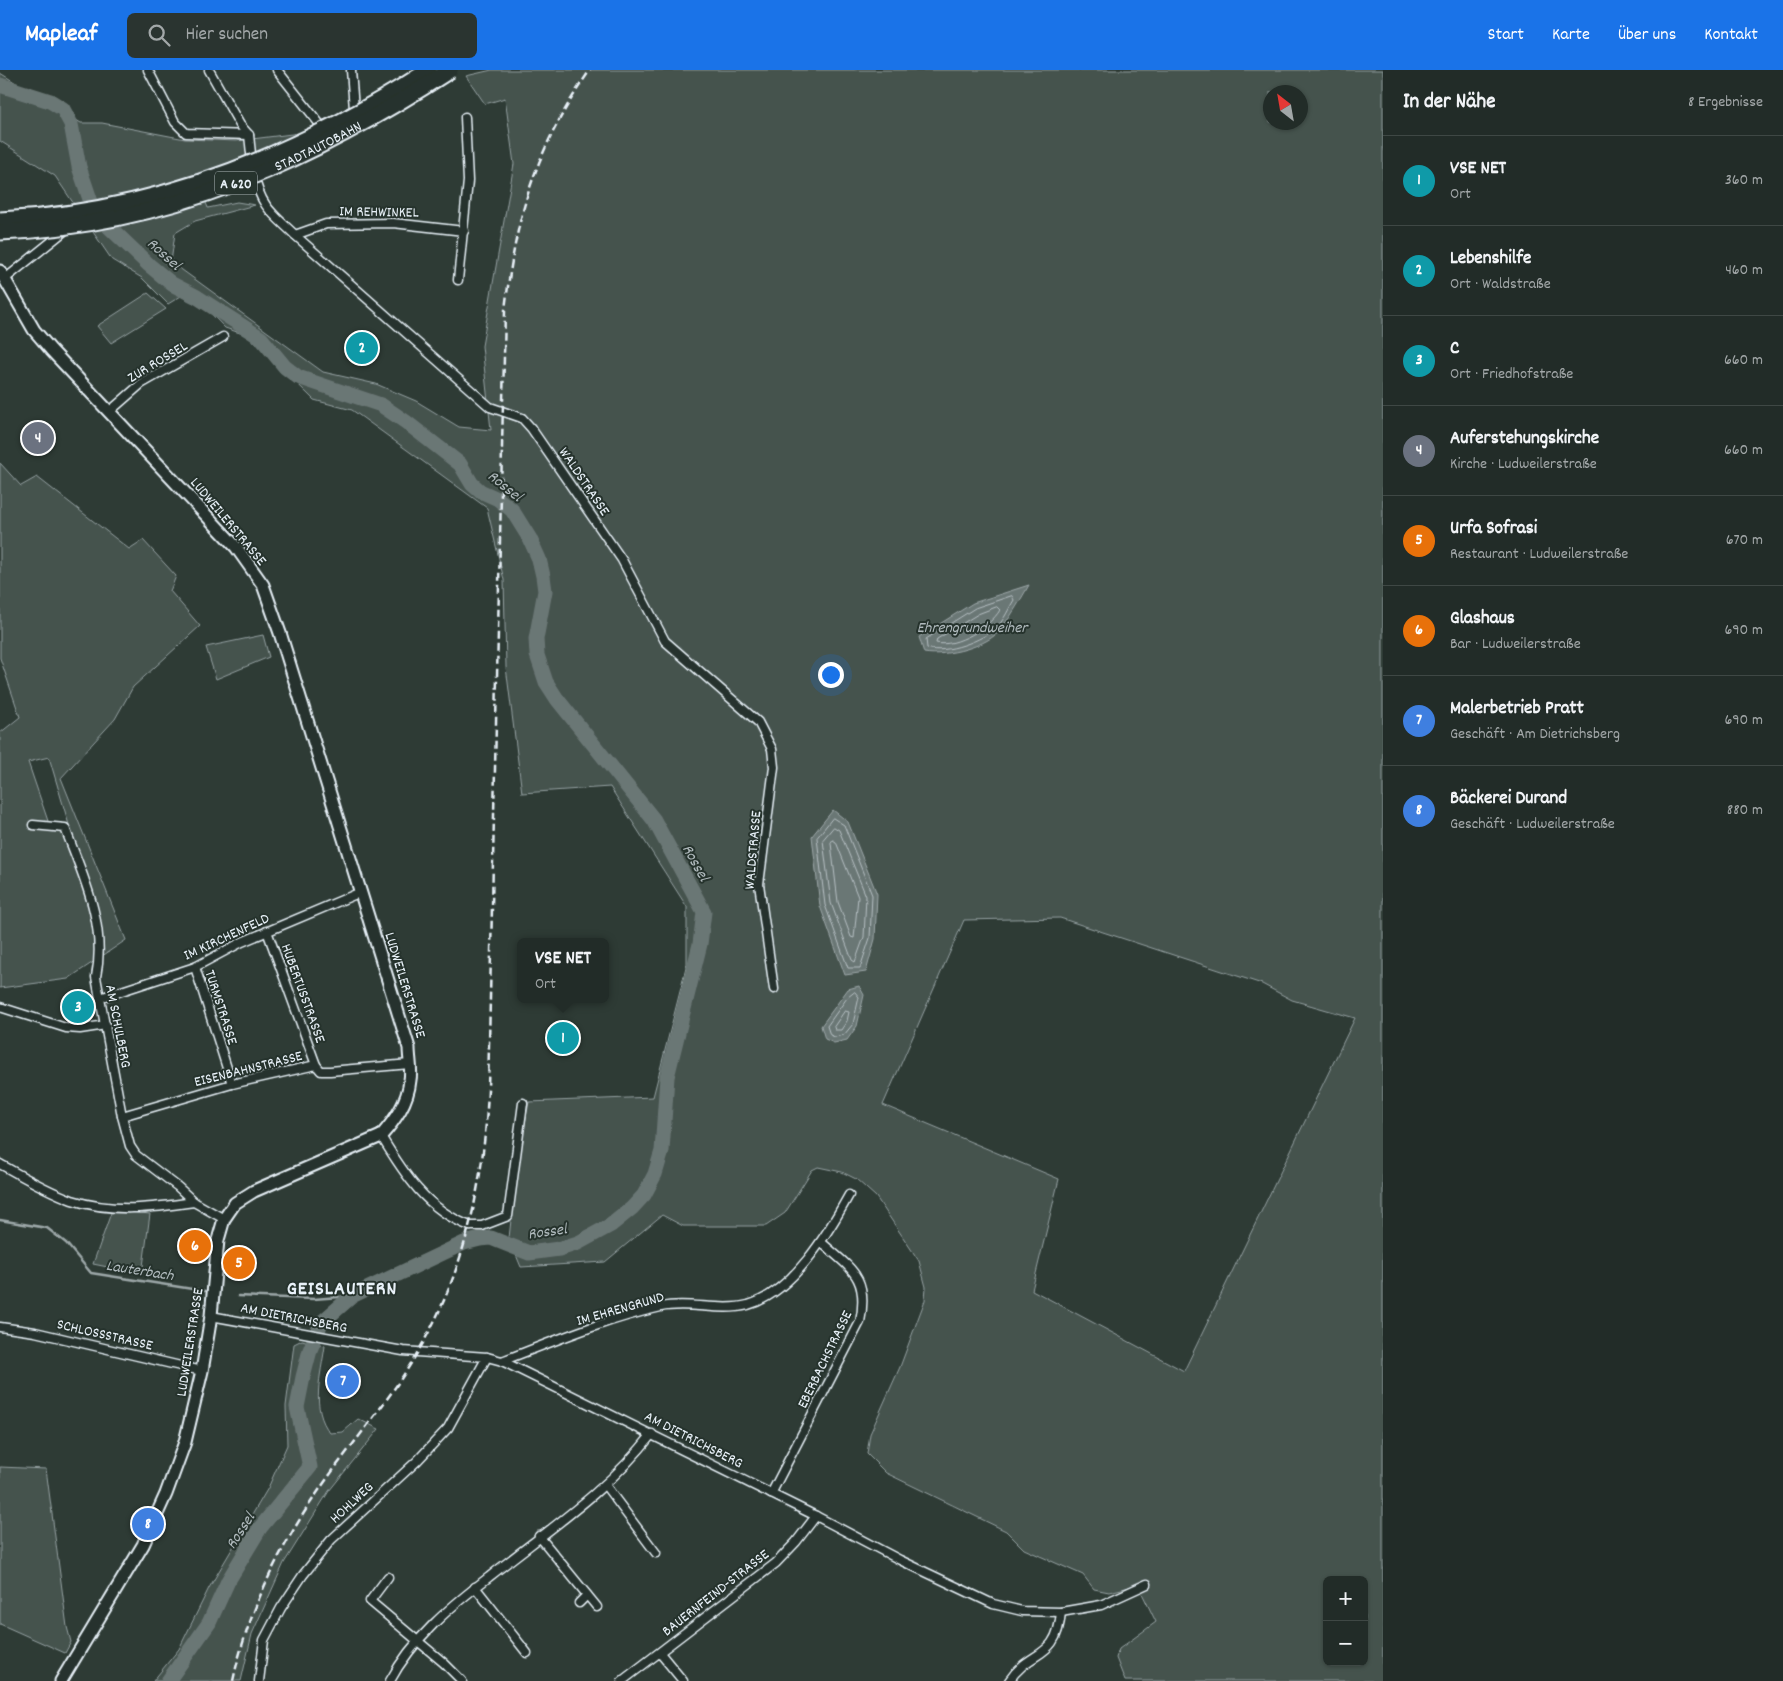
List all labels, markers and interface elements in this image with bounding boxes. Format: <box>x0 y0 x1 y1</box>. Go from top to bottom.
search box <box>127 13 477 58</box>
text: Mapleaf <box>25 18 97 52</box>
icon: search <box>145 21 173 49</box>
text: Hier suchen <box>185 22 268 49</box>
text: Start <box>1488 23 1524 48</box>
text: Karte <box>1552 23 1590 48</box>
text: Über uns <box>1618 23 1676 48</box>
text: Kontakt <box>1704 23 1758 48</box>
north arrow <box>1263 85 1308 130</box>
text: In der Nähe <box>1403 88 1495 118</box>
text: 8 Ergebnisse <box>1688 91 1763 114</box>
street label: STADTAUTOBAHN <box>271 116 366 178</box>
text: VSE NET <box>1450 156 1506 183</box>
text: 1 <box>1417 169 1421 192</box>
text: 360 m <box>1725 169 1763 192</box>
road number: A 620 <box>215 172 257 195</box>
text: Ort <box>1450 183 1471 206</box>
street label: IM REHWINKEL <box>339 201 419 225</box>
water label: Rossel <box>141 233 186 277</box>
text: Lebenshilfe <box>1450 246 1531 273</box>
text: 2 <box>1416 259 1423 282</box>
text: 460 m <box>1725 259 1763 282</box>
text: Ort · Waldstraße <box>1450 273 1551 296</box>
pin: 2 <box>346 329 378 367</box>
street label: ZUR ROSSEL <box>124 336 192 389</box>
text: C <box>1450 336 1459 363</box>
text: 3 <box>1415 349 1423 372</box>
text: 660 m <box>1724 349 1763 372</box>
text: Ort · Friedhofstraße <box>1450 363 1573 386</box>
pin: 4 <box>22 419 54 457</box>
text: Auferstehungskirche <box>1450 426 1599 453</box>
text: 4 <box>1416 439 1422 462</box>
text: 660 m <box>1724 439 1763 462</box>
street label: WALDSTRASSE <box>552 443 615 521</box>
text: Kirche · Ludweilerstraße <box>1450 453 1597 476</box>
water label: Rossel <box>482 466 528 509</box>
street label: LUDWEILERSTRASSE <box>184 473 271 571</box>
text: Urfa Sofrasi <box>1450 516 1537 543</box>
text: 5 <box>1415 529 1423 552</box>
text: 670 m <box>1726 529 1763 552</box>
text: Restaurant · Ludweilerstraße <box>1450 543 1628 566</box>
text: Glashaus <box>1450 606 1515 633</box>
water label: Ehrengrundweiher <box>917 617 1029 640</box>
text: 6 <box>1415 619 1423 642</box>
text: 690 m <box>1724 619 1763 642</box>
text: Bar · Ludweilerstraße <box>1450 633 1581 656</box>
your location <box>818 662 844 688</box>
text: Malerbetrieb Pratt <box>1450 696 1584 723</box>
text: 7 <box>1416 709 1422 732</box>
text: 690 m <box>1724 709 1763 732</box>
text: Geschäft · Am Dietrichsberg <box>1450 723 1620 746</box>
text: Bäckerei Durand <box>1450 786 1567 813</box>
text: 8 <box>1416 799 1422 822</box>
text: 880 m <box>1727 799 1763 822</box>
street label: WALDSTRASSE <box>740 810 768 890</box>
text: Geschäft · Ludweilerstraße <box>1450 813 1615 836</box>
water label: Rossel <box>675 840 715 887</box>
street label: IM KIRCHENFELD <box>180 908 274 967</box>
street label: LUDWEILERSTRASSE <box>378 930 431 1041</box>
popup <box>517 938 609 1003</box>
street label: HUBERTUSSTRASSE <box>274 941 330 1047</box>
text: VSE NET <box>535 946 591 973</box>
street label: TURMSTRASSE <box>198 967 243 1048</box>
text: Ort <box>535 973 556 996</box>
street label: AM SCHULBERG <box>98 983 136 1070</box>
pin: 3 <box>62 988 94 1026</box>
pin: 1 <box>547 1019 579 1057</box>
street label: EISENBAHNSTRASSE <box>192 1046 305 1094</box>
water label: Rossel <box>526 1218 570 1247</box>
pin: 6 <box>179 1227 211 1265</box>
pin: 5 <box>223 1244 255 1282</box>
water label: Lauterbach <box>104 1255 176 1288</box>
district label: GEISLAUTERN <box>287 1276 397 1304</box>
street label: LUDWEILERSTRASSE <box>172 1286 210 1398</box>
street label: IM EHRENGRUND <box>574 1287 667 1333</box>
street label: AM DIETRICHSBERG <box>238 1298 349 1340</box>
street label: EBERBACHSTRASSE <box>793 1307 859 1413</box>
street label: SCHLOSSSTRASSE <box>54 1314 155 1358</box>
pin: 7 <box>327 1362 359 1400</box>
street label: AM DIETRICHSBERG <box>640 1406 746 1475</box>
street label: HOHLWEG <box>325 1477 379 1530</box>
pin: 8 <box>132 1505 164 1543</box>
water label: Rossel <box>221 1508 262 1554</box>
street label: BAUERNFEIND-STRASSE <box>658 1545 775 1642</box>
map controls <box>1323 1576 1368 1666</box>
button: + <box>1323 1576 1368 1621</box>
button: − <box>1323 1621 1368 1666</box>

